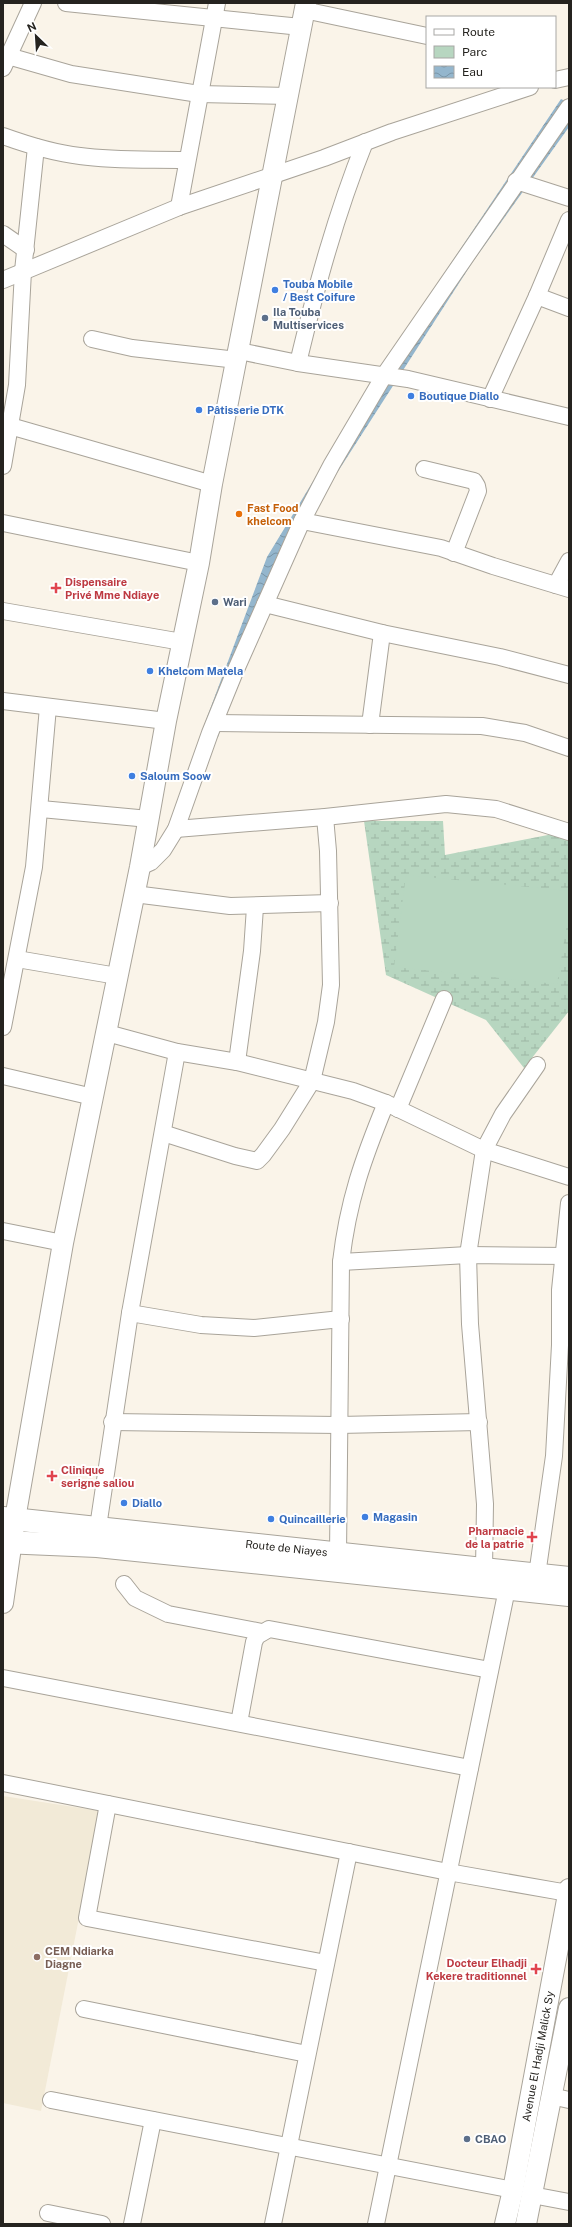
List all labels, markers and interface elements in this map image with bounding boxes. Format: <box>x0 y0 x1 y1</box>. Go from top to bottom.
north arrow <box>16 16 56 56</box>
legend <box>426 16 556 88</box>
text: N <box>25 20 38 34</box>
text: Route <box>462 25 495 39</box>
text: Parc <box>462 45 487 59</box>
text: Eau <box>462 65 483 79</box>
place label: Touba Mobile / Best Coifure <box>283 278 355 303</box>
marker: Touba Mobile / Best Coifure <box>270 285 280 295</box>
place label: Ila Touba Multiservices <box>273 306 344 331</box>
marker: Ila Touba Multiservices <box>260 313 270 323</box>
place label: Boutique Diallo <box>419 390 499 402</box>
marker: Boutique Diallo <box>406 391 416 401</box>
place label: Pâtisserie DTK <box>207 404 284 416</box>
marker: Pâtisserie DTK <box>194 405 204 415</box>
place label: Fast Food khelcom <box>247 502 299 527</box>
marker: Fast Food khelcom <box>234 509 244 519</box>
place label: Dispensaire Privé Mme Ndiaye <box>65 576 159 601</box>
marker: Dispensaire Privé Mme Ndiaye <box>50 582 62 594</box>
place label: Wari <box>223 596 247 608</box>
marker: Wari <box>210 597 220 607</box>
place label: Khelcom Matela <box>158 665 243 677</box>
marker: Khelcom Matela <box>145 666 155 676</box>
place label: Saloum Soow <box>140 770 211 782</box>
marker: Saloum Soow <box>127 771 137 781</box>
place label: Clinique serigne saliou <box>61 1464 134 1489</box>
marker: Clinique serigne saliou <box>46 1470 58 1482</box>
place label: Diallo <box>132 1497 162 1509</box>
marker: Diallo <box>119 1498 129 1508</box>
place label: Magasin <box>373 1511 418 1523</box>
marker: Magasin <box>360 1512 370 1522</box>
place label: Quincaillerie <box>279 1513 346 1525</box>
marker: Quincaillerie <box>266 1514 276 1524</box>
place label: Pharmacie de la patrie <box>465 1525 524 1550</box>
marker: Pharmacie de la patrie <box>527 1532 537 1542</box>
street label: Route de Niayes <box>245 1538 329 1558</box>
place label: CEM Ndiarka Diagne <box>45 1945 114 1970</box>
marker: CEM Ndiarka Diagne <box>32 1952 42 1962</box>
place label: Docteur Elhadji Kekere traditionnel <box>426 1957 527 1982</box>
marker: Docteur Elhadji Kekere traditionnel <box>530 1963 542 1975</box>
street label: Avenue El Hadji Malick Sy <box>520 1990 556 2122</box>
place label: CBAO <box>475 2133 506 2145</box>
marker: CBAO <box>462 2134 472 2144</box>

